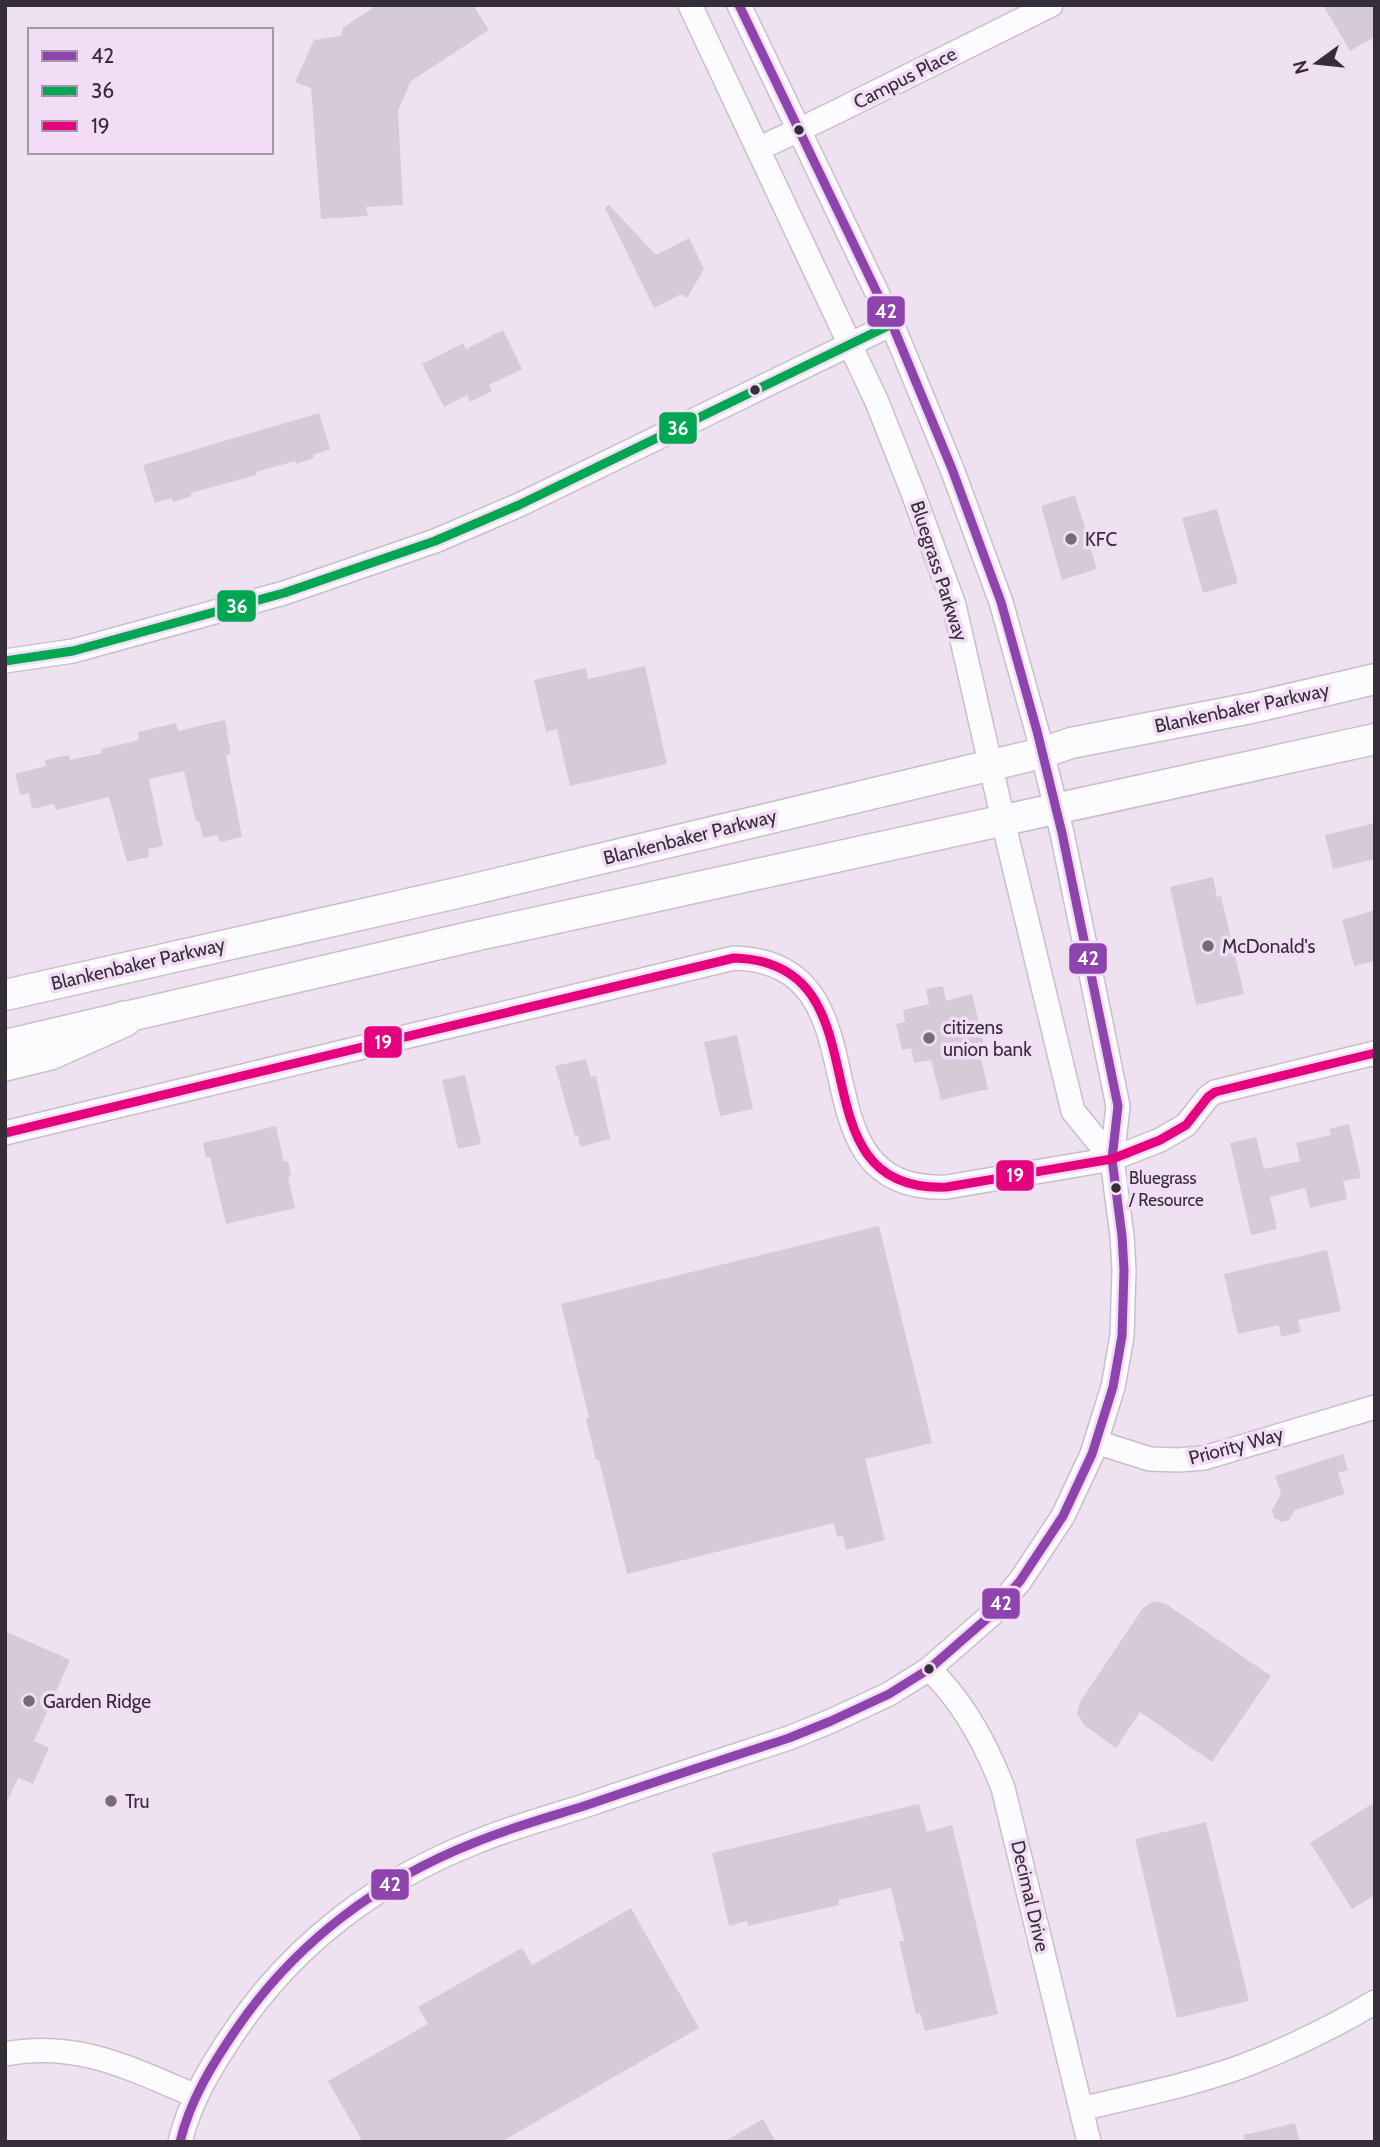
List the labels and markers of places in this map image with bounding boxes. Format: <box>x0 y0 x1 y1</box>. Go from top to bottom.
unlabelled marker <box>792 123 806 137</box>
unlabelled marker <box>748 383 762 397</box>
place label: KFC <box>1085 528 1118 551</box>
marker: KFC <box>1063 531 1079 547</box>
place label: McDonald's <box>1222 935 1316 958</box>
marker: McDonald's <box>1200 938 1216 954</box>
place label: citizens union bank <box>943 1016 1032 1061</box>
marker: citizens union bank <box>921 1030 937 1046</box>
place label: Bluegrass / Resource <box>1128 1168 1204 1210</box>
marker: Bluegrass / Resource <box>1109 1181 1123 1195</box>
unlabelled marker <box>922 1662 936 1676</box>
place label: Garden Ridge <box>43 1690 151 1713</box>
marker: Garden Ridge <box>21 1693 37 1709</box>
place label: Tru <box>125 1790 149 1813</box>
marker: Tru <box>103 1793 119 1809</box>

